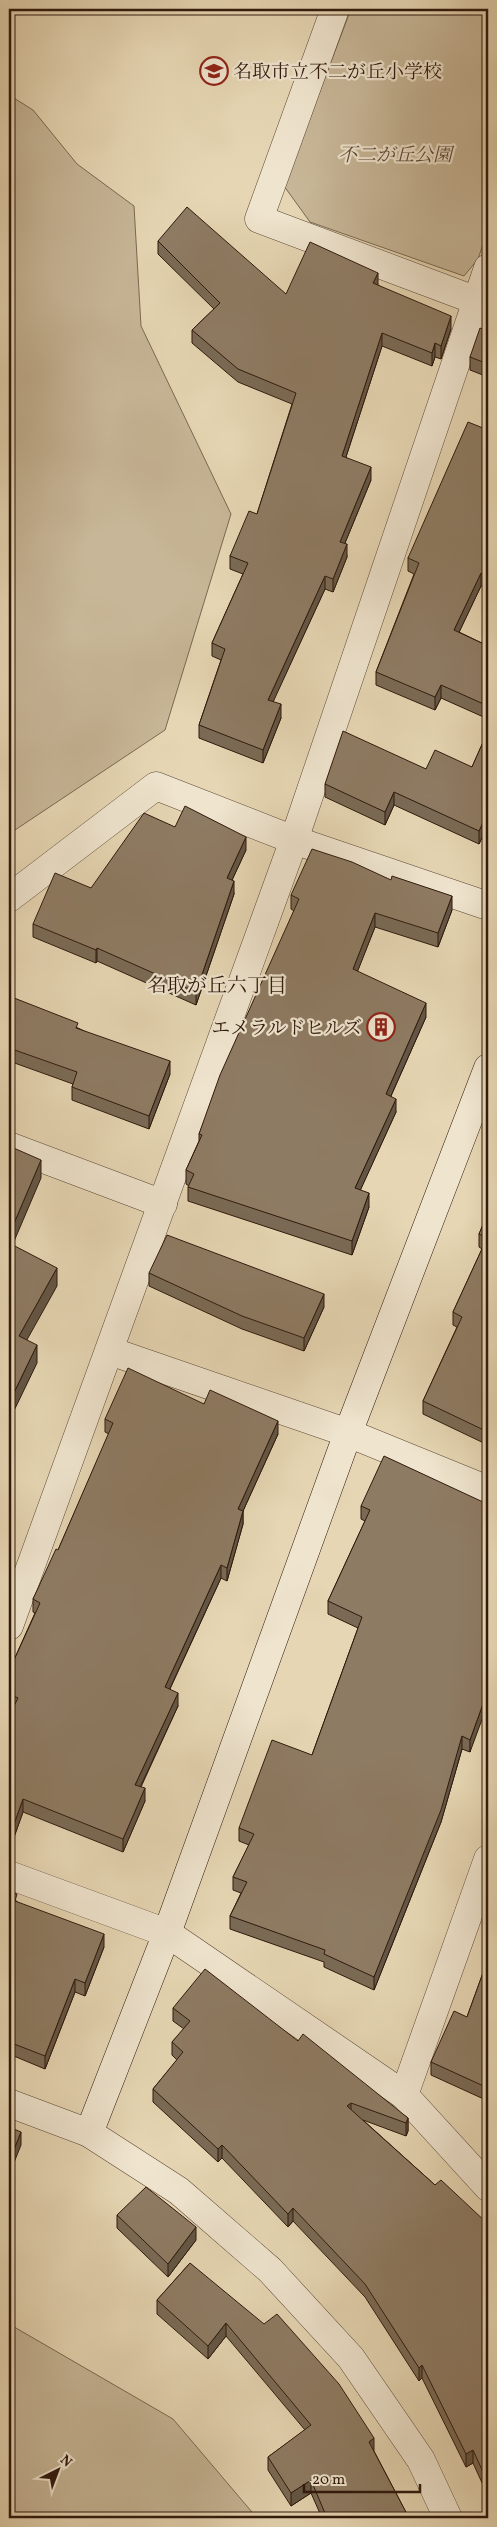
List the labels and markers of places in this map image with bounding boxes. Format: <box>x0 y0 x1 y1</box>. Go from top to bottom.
school or university icon: 名取市立不二が丘小学校 <box>199 56 229 86</box>
place label: 名取市立不二が丘小学校 <box>233 60 442 86</box>
building icon: エメラルドヒルズ <box>366 1012 396 1042</box>
place label: エメラルドヒルズ <box>211 1016 362 1042</box>

